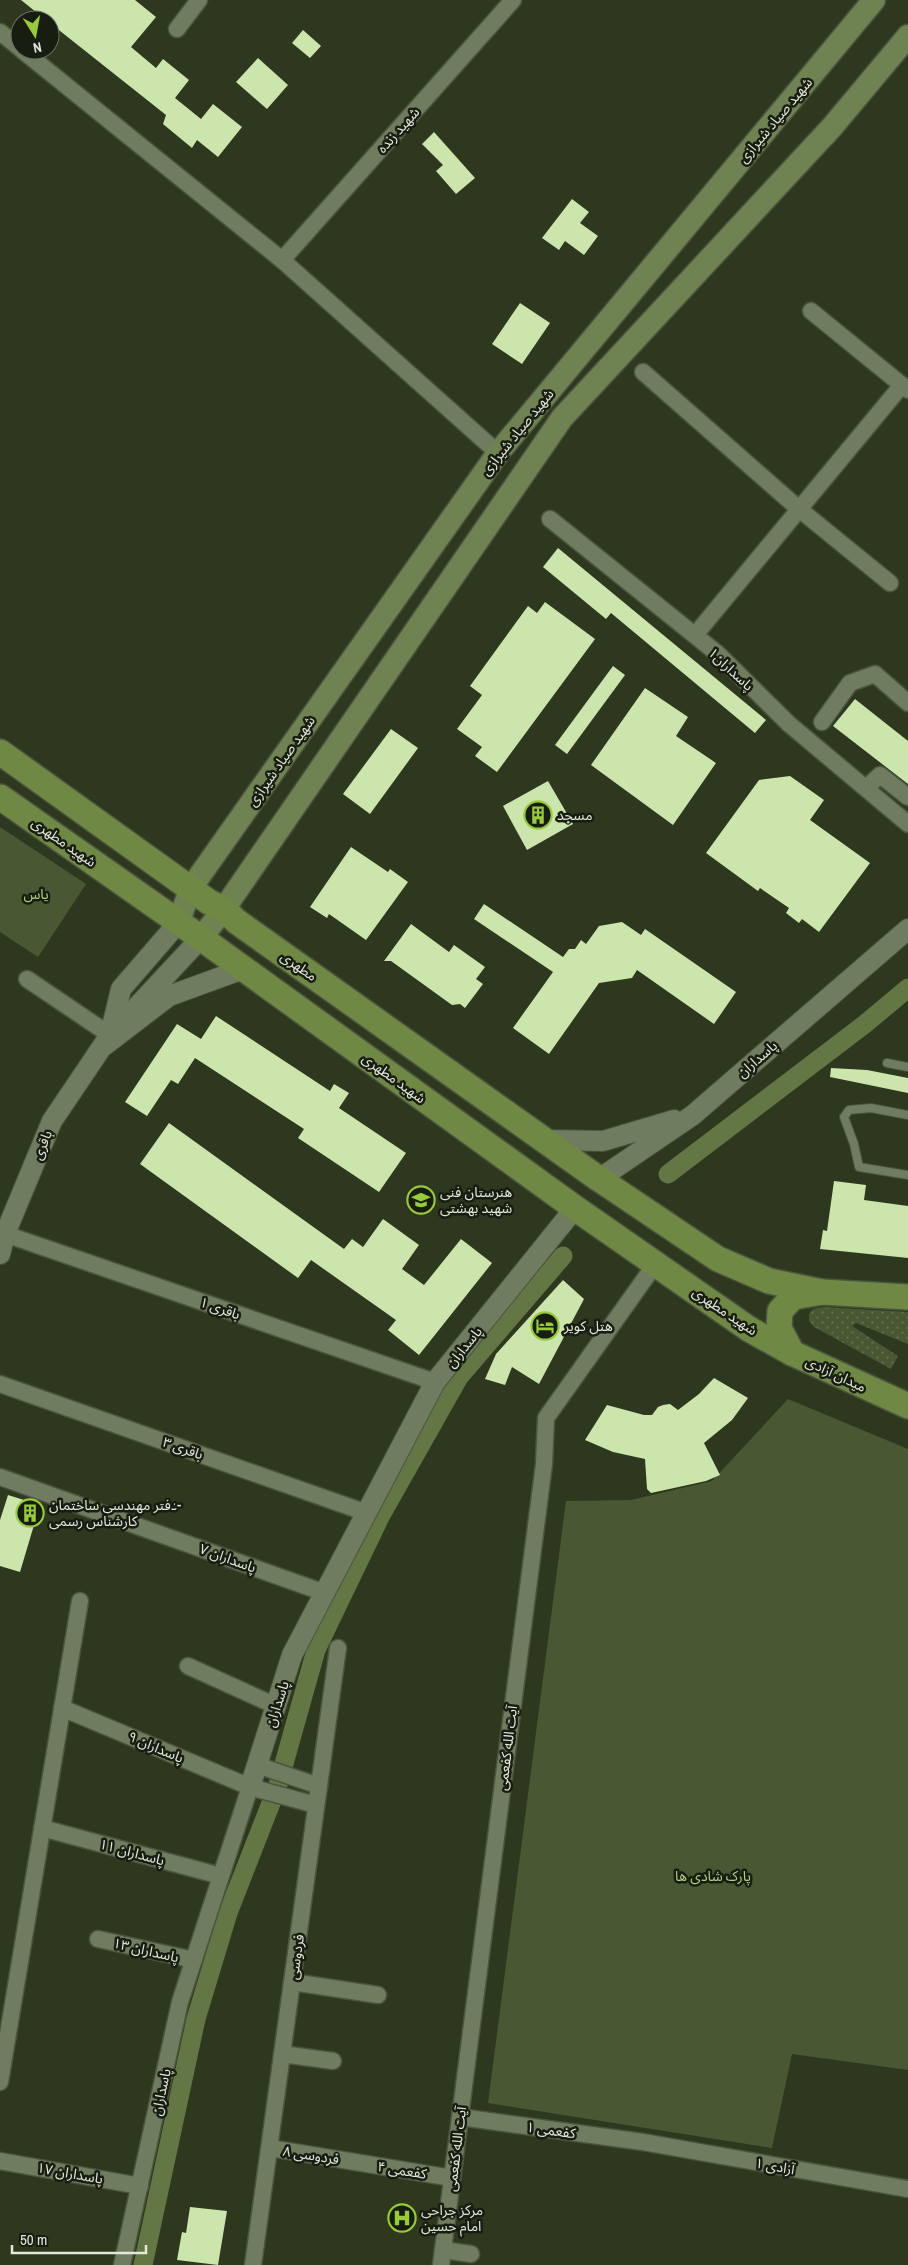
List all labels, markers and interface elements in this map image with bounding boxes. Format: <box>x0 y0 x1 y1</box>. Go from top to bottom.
north arrow <box>10 10 60 60</box>
text: N <box>32 38 43 57</box>
street label: شهید صیاد شیرازی <box>734 74 816 166</box>
street label: شهید زنده <box>373 103 423 157</box>
street label: شهید صیاد شیرازی <box>477 385 557 479</box>
street label: پاسداران۱ <box>704 643 758 695</box>
street label: شهید صیاد شیرازی <box>243 712 319 810</box>
building icon: مسجد <box>523 800 553 830</box>
place label: مسجد <box>557 806 593 824</box>
street label: شهید مطهری <box>28 813 100 871</box>
park label: یاس <box>23 885 49 903</box>
street label: مطهری <box>277 947 321 985</box>
street label: پاسداران <box>733 1037 782 1082</box>
street label: شهید مطهری <box>359 1049 429 1107</box>
street label: باقری <box>28 1127 56 1162</box>
place label: هنرستان فنی شهید بهشتی <box>440 1183 512 1217</box>
school or university icon: هنرستان فنی شهید بهشتی <box>406 1185 436 1215</box>
street label: شهید مطهری <box>689 1283 761 1339</box>
street label: باقری ۱ <box>197 1293 243 1323</box>
hotel icon: هتل کویر <box>530 1311 560 1341</box>
place label: هتل کویر <box>563 1317 613 1335</box>
street label: پاسداران <box>442 1323 487 1372</box>
street label: میدان آزادی <box>803 1352 869 1396</box>
street label: باقری ۳ <box>160 1433 206 1463</box>
place label: دفتر مهندسی ساختمان- کارشناس رسمی <box>49 1496 181 1530</box>
building icon: دفتر مهندسی ساختمان- کارشناس رسمی <box>15 1498 45 1528</box>
street label: پاسداران ۷ <box>197 1539 259 1578</box>
street label: پاسداران <box>261 1679 294 1730</box>
street label: آیت الله کفعمی <box>493 1704 521 1792</box>
street label: پاسداران ۹ <box>125 1727 187 1768</box>
street label: پاسداران ۱۱ <box>97 1835 167 1870</box>
park label: پارک شادی ها <box>675 1867 751 1886</box>
street label: فردوسی <box>284 1933 308 1981</box>
street label: پاسداران ۱۳ <box>111 1934 181 1967</box>
street label: پاسداران <box>147 2067 176 2117</box>
street label: آیت الله کفعمی <box>442 2105 470 2193</box>
street label: کفعمی ۱ <box>525 2118 577 2142</box>
street label: فردوسی ۸ <box>282 2142 340 2168</box>
street label: آزادی ۱ <box>754 2154 797 2178</box>
street label: کفعمی ۴ <box>376 2157 428 2183</box>
street label: پاسداران ۱۷ <box>35 2158 105 2189</box>
place label: مرکز جراحی امام حسین <box>421 2201 483 2237</box>
hospital icon: مرکز جراحی امام حسین <box>387 2203 417 2233</box>
scale bar <box>12 2222 146 2254</box>
text: 50 m <box>20 2229 47 2250</box>

